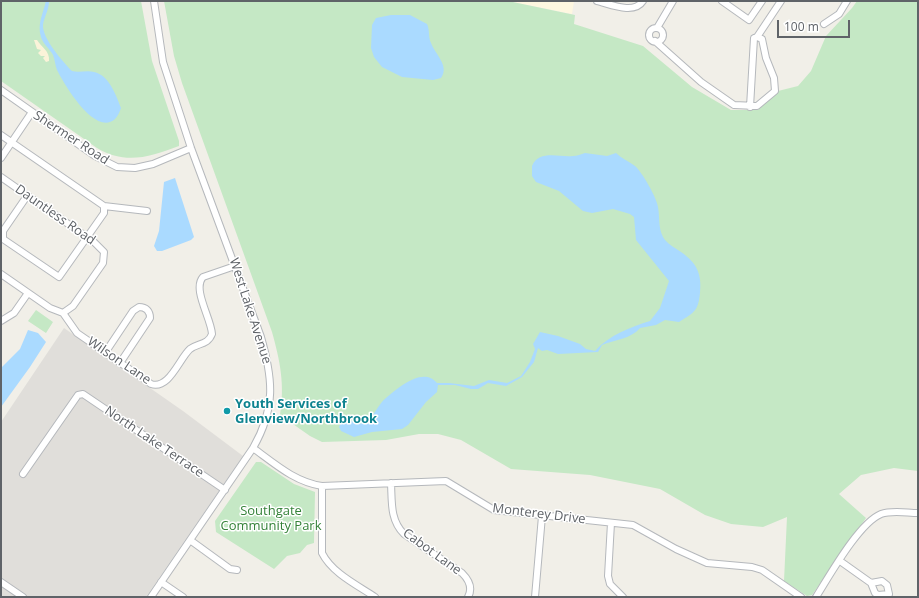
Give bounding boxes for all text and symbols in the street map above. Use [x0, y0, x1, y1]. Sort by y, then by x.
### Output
scale bar [779, 12, 852, 38]
text: 100 m [784, 18, 819, 35]
street label: Shermer Road [30, 108, 112, 168]
street label: Dauntless Road [12, 181, 98, 249]
street label: West Lake Avenue [226, 256, 274, 366]
street label: Wilson Lane [84, 334, 154, 388]
place label: Youth Services of Glenview/Northbrook [235, 396, 377, 427]
street label: North Lake Terrace [101, 403, 207, 481]
marker: Youth Services of Glenview/Northbrook [222, 406, 232, 416]
street label: Monterey Drive [492, 501, 586, 527]
park label: Southgate Community Park [220, 503, 322, 534]
street label: Cabot Lane [400, 526, 464, 578]

